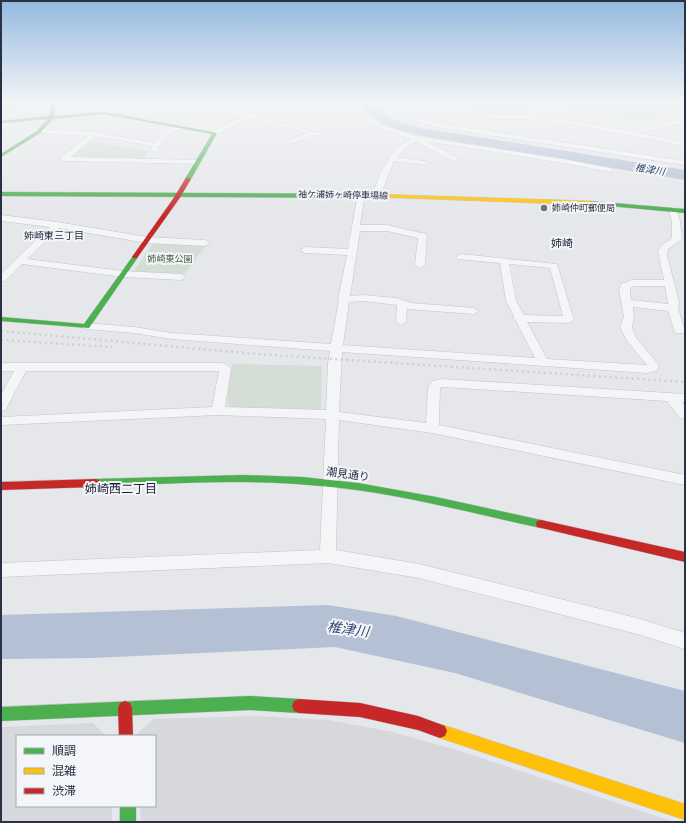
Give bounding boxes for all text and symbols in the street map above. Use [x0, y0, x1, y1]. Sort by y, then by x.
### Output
water label: 椎津川 [634, 161, 667, 177]
street label: 袖ケ浦姉ヶ崎停車場線 [298, 188, 389, 201]
place label: 姉崎仲町郵便局 [552, 202, 615, 213]
marker: 姉崎仲町郵便局 [539, 203, 549, 213]
district label: 姉崎東三丁目 [24, 229, 84, 241]
district label: 姉崎 [551, 236, 573, 249]
park label: 姉崎東公園 [147, 253, 193, 264]
street label: 潮見通り [325, 464, 371, 483]
district label: 姉崎西二丁目 [85, 481, 157, 496]
water label: 椎津川 [326, 617, 372, 640]
legend [16, 735, 156, 807]
text: 順調 [52, 743, 76, 758]
text: 混雑 [52, 763, 76, 778]
text: 渋滞 [52, 783, 76, 798]

